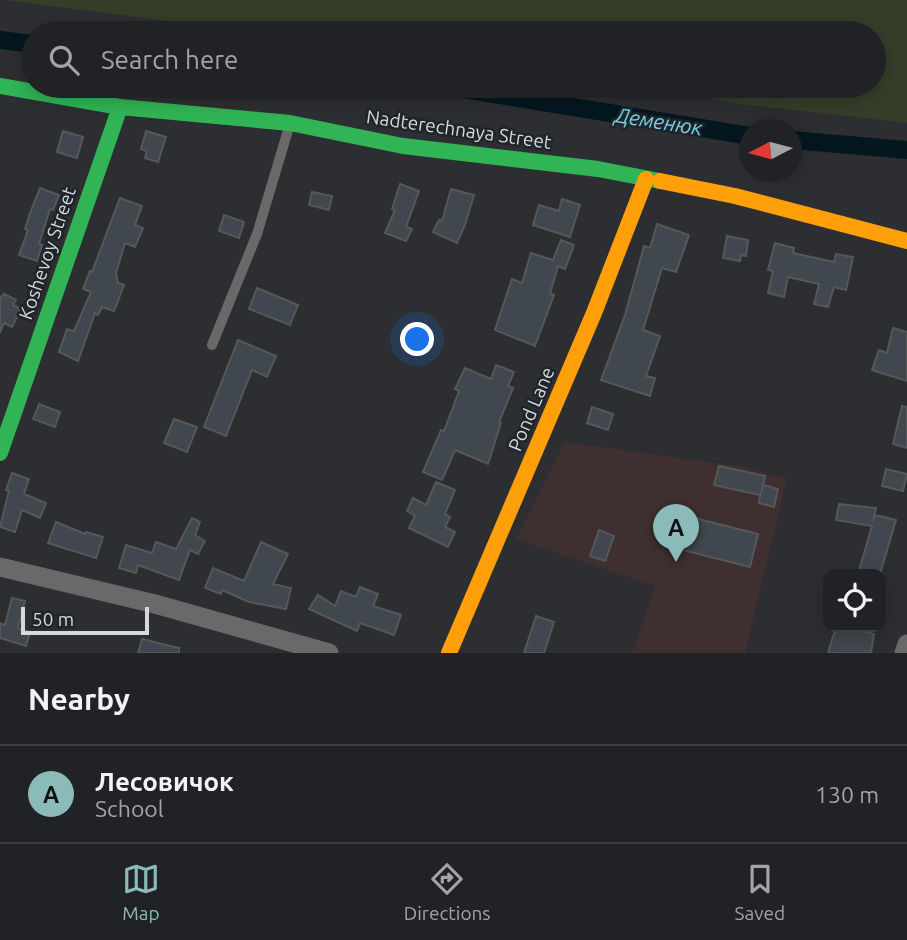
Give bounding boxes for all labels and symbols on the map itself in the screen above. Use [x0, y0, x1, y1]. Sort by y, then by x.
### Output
water label: Деменюк [612, 102, 704, 140]
street label: Nadterechnaya Street [365, 105, 553, 153]
north arrow [739, 119, 802, 182]
street label: Koshevoy Street [14, 183, 80, 322]
your location [400, 322, 434, 356]
street label: Pond Lane [503, 364, 559, 454]
pin: A [653, 504, 699, 562]
scale bar [21, 604, 149, 636]

